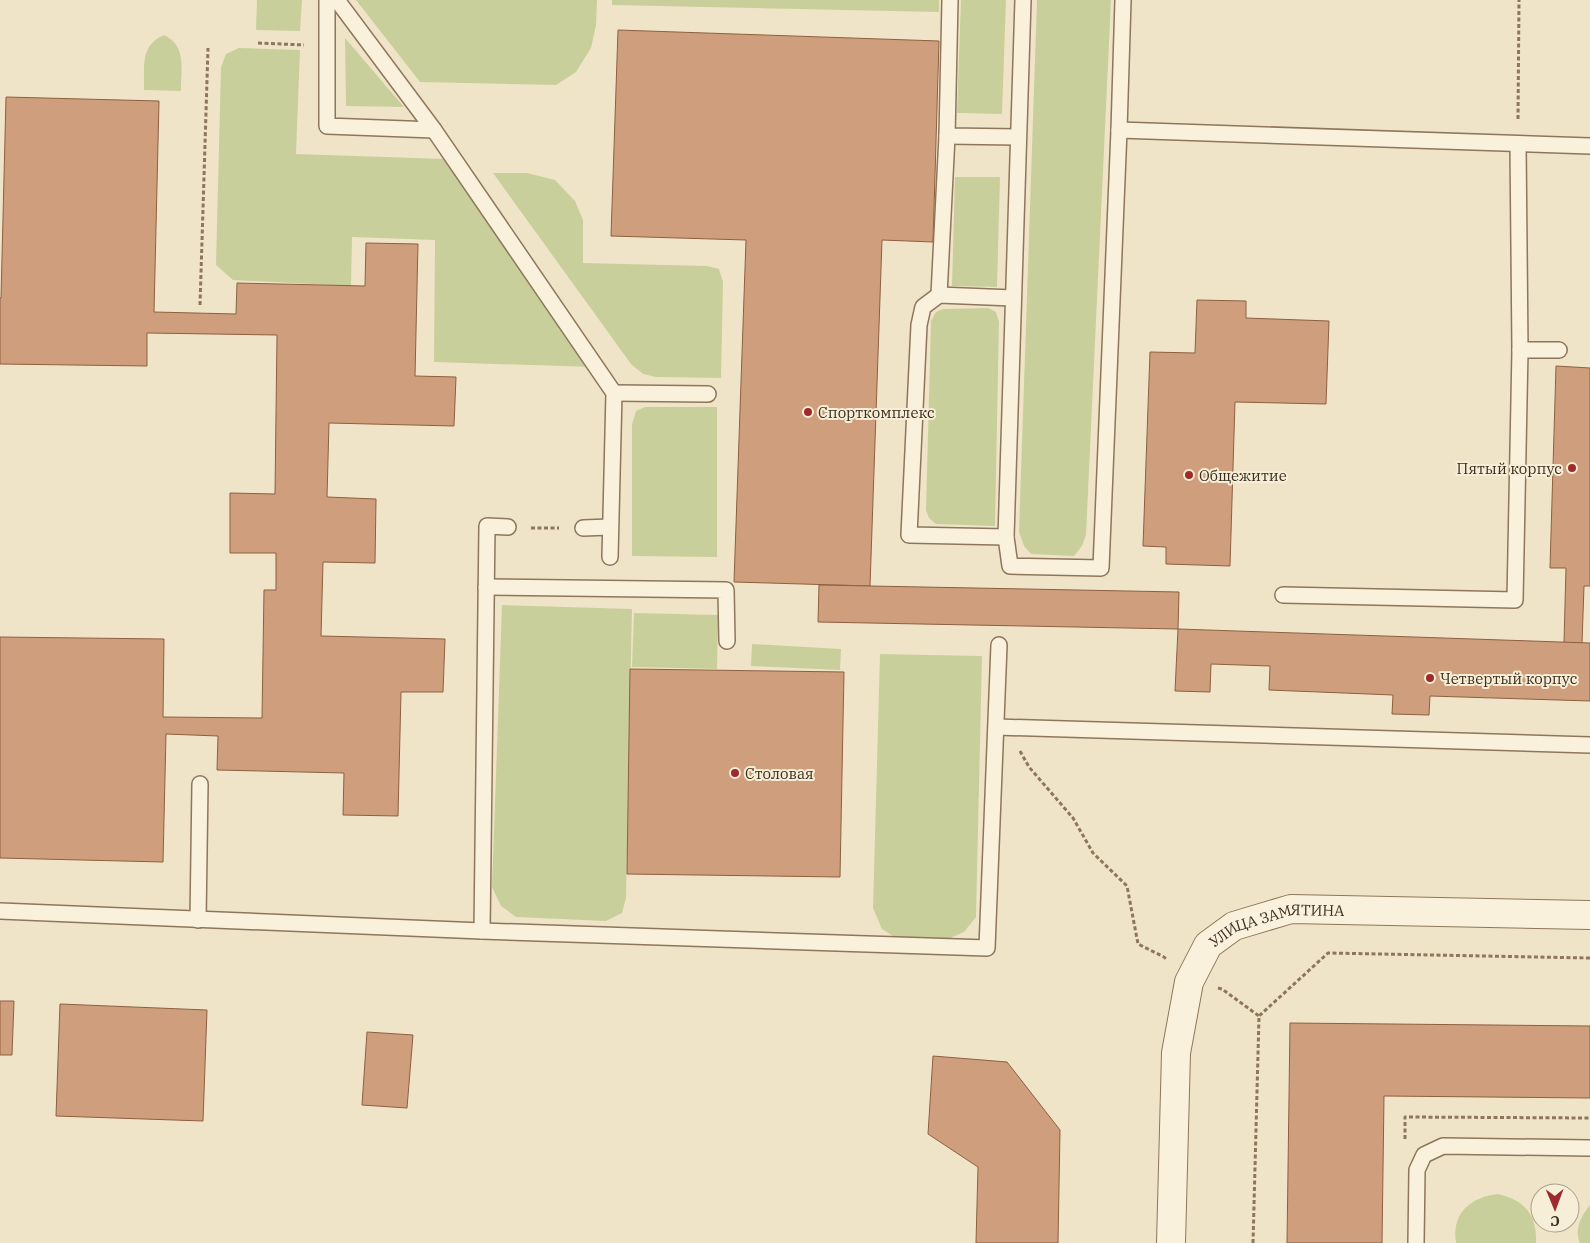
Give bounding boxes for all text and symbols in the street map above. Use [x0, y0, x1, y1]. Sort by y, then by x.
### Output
place label: Спорткомплекс [818, 403, 935, 422]
marker: Спорткомплекс [802, 406, 814, 418]
place label: Пятый корпус [1457, 459, 1562, 478]
marker: Пятый корпус [1566, 462, 1578, 474]
place label: Общежитие [1199, 466, 1287, 485]
marker: Общежитие [1183, 469, 1195, 481]
place label: Четвертый корпус [1440, 669, 1578, 688]
marker: Четвертый корпус [1424, 672, 1436, 684]
place label: Столовая [745, 764, 814, 783]
marker: Столовая [729, 767, 741, 779]
street label: УЛИЦА ЗАМЯТИНА [1205, 899, 1345, 951]
north arrow [1530, 1183, 1580, 1233]
text: С [1550, 1212, 1560, 1230]

